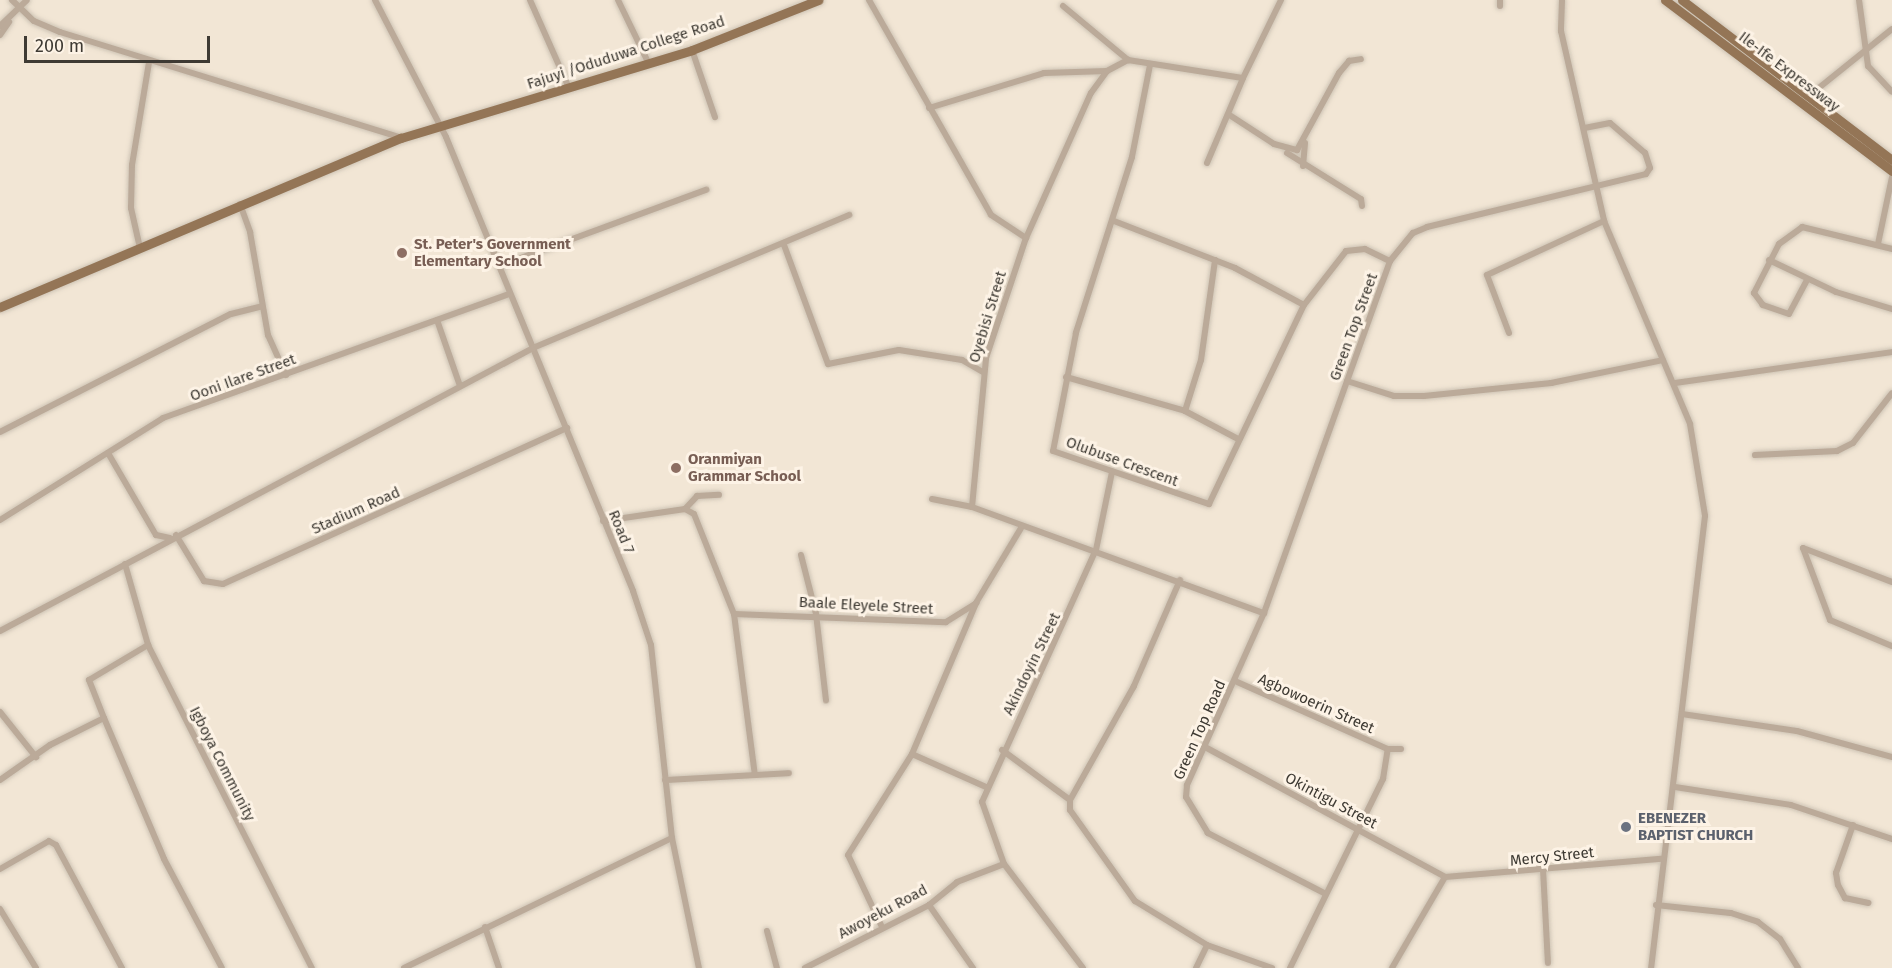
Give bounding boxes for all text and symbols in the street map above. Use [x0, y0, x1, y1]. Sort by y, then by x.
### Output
street label: Fajuyi /Oduduwa College Road [525, 12, 727, 94]
scale bar [27, 24, 213, 62]
street label: Ile-Ife Expressway [1735, 28, 1843, 116]
text: 200 m [35, 35, 84, 57]
place label: St. Peter's Government Elementary School [414, 235, 571, 270]
marker: St. Peter's Government Elementary School [395, 246, 409, 260]
street label: Oyebisi Street [966, 269, 1010, 365]
street label: Green Top Street [1326, 271, 1382, 383]
street label: Ooni Ilare Street [188, 351, 298, 405]
street label: Olubuse Crescent [1063, 433, 1181, 491]
place label: Oranmiyan Grammar School [688, 450, 801, 485]
marker: Oranmiyan Grammar School [669, 461, 683, 475]
street label: Stadium Road [309, 483, 403, 539]
street label: Road 7 [604, 508, 638, 556]
street label: Baale Eleyele Street [798, 593, 934, 619]
street label: Akindoyin Street [999, 610, 1065, 718]
street label: Agbowoerin Street [1255, 670, 1377, 738]
street label: Green Top Road [1170, 677, 1230, 783]
street label: Igboya Community [185, 704, 259, 824]
street label: Okintigu Street [1282, 769, 1380, 833]
place label: EBENEZER BAPTIST CHURCH [1638, 809, 1753, 844]
marker: EBENEZER BAPTIST CHURCH [1619, 820, 1633, 834]
street label: Mercy Street [1509, 844, 1595, 870]
street label: Awoyeku Road [835, 881, 931, 943]

